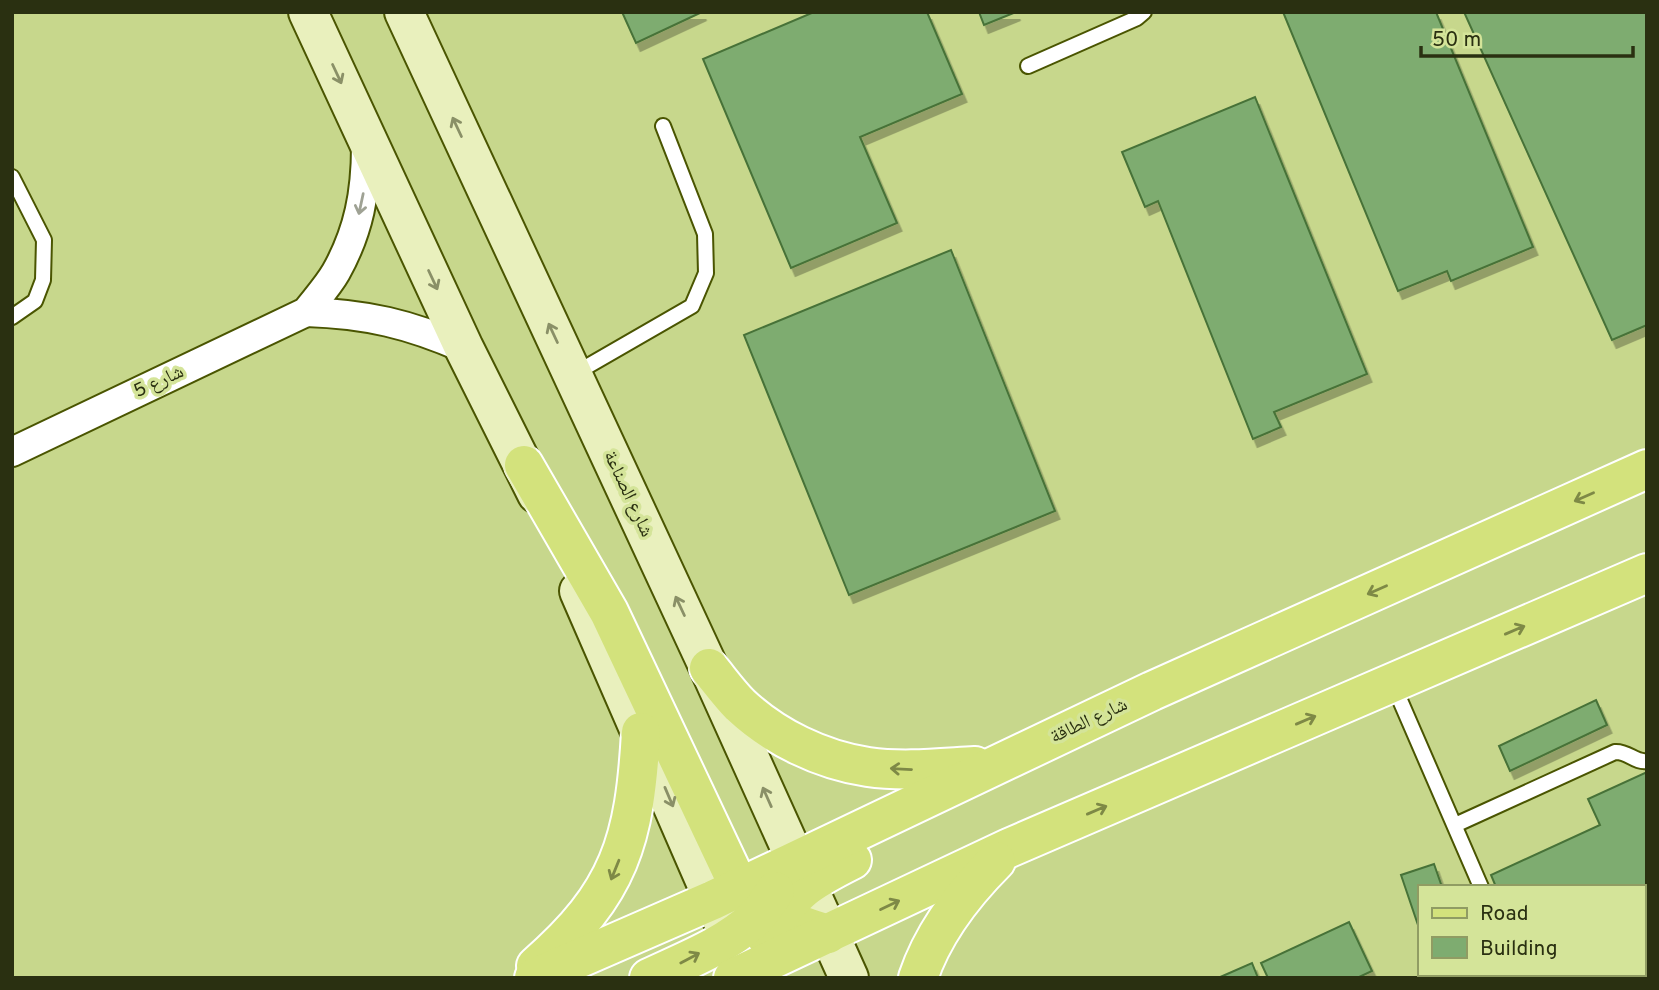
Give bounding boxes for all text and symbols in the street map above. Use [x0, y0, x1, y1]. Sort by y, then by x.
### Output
scale bar [1421, 14, 1633, 58]
text: 50 m [1432, 27, 1481, 54]
one-way arrow [331, 63, 345, 84]
one-way arrow [450, 117, 464, 138]
one-way arrow [354, 192, 368, 215]
one-way arrow [427, 269, 440, 290]
one-way arrow [546, 323, 559, 344]
street label: شارع 5 [130, 360, 188, 404]
street label: شارع الصناعة [598, 447, 658, 541]
one-way arrow [1574, 491, 1596, 504]
one-way arrow [1367, 584, 1388, 597]
one-way arrow [673, 596, 686, 617]
one-way arrow [1503, 623, 1525, 636]
street label: شارع الطاقة [1047, 693, 1131, 749]
one-way arrow [1294, 713, 1316, 726]
one-way arrow [891, 762, 913, 775]
one-way arrow [663, 786, 676, 807]
one-way arrow [760, 787, 773, 809]
one-way arrow [1086, 803, 1107, 816]
one-way arrow [607, 858, 620, 880]
legend [1418, 885, 1645, 976]
one-way arrow [879, 897, 900, 911]
text: Road [1480, 901, 1529, 928]
text: Building [1480, 936, 1558, 963]
one-way arrow [679, 951, 700, 964]

